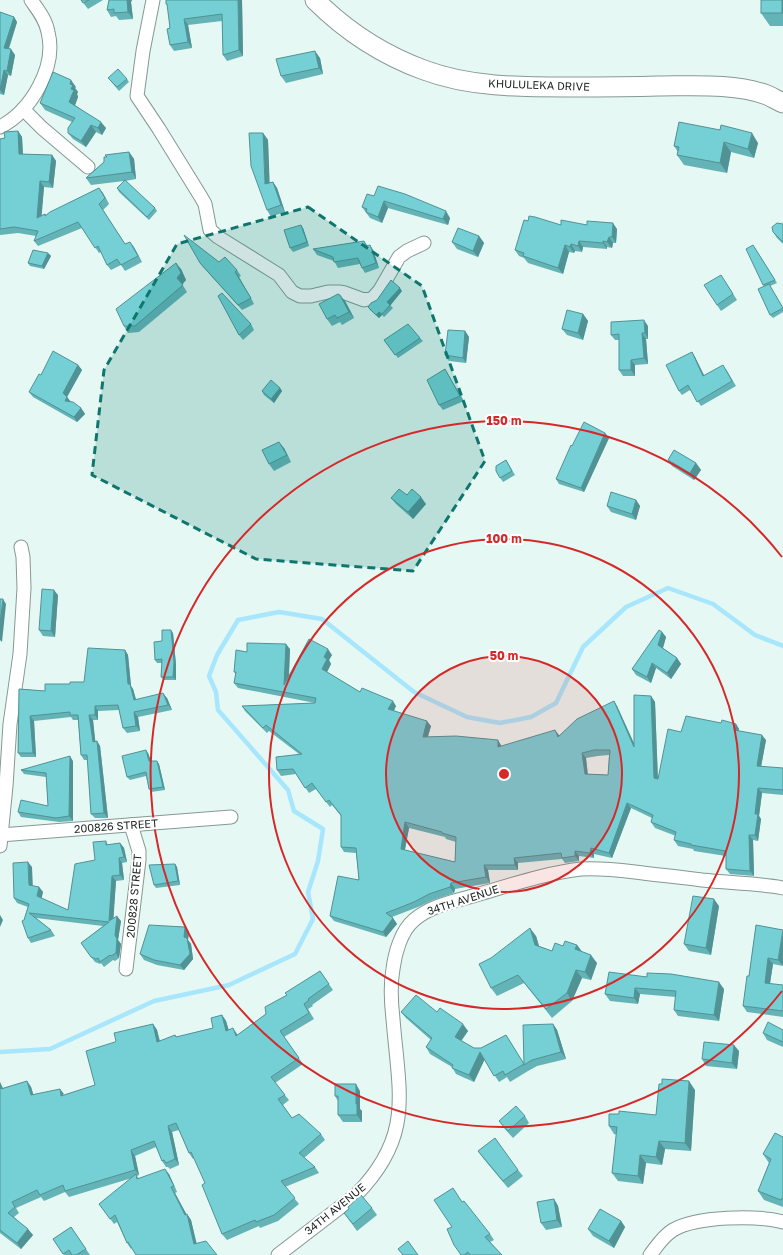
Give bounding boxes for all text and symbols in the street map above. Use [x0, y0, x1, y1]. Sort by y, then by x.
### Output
street label: KHULULEKA DRIVE [488, 76, 590, 93]
text: 150 m [487, 413, 521, 428]
text: 100 m [486, 531, 522, 546]
text: 50 m [490, 648, 518, 663]
centre of rings [497, 767, 511, 781]
street label: 200826 STREET [74, 816, 159, 835]
street label: 200828 STREET [123, 853, 144, 938]
street label: 34TH AVENUE [425, 882, 501, 917]
street label: 34TH AVENUE [302, 1180, 368, 1237]

